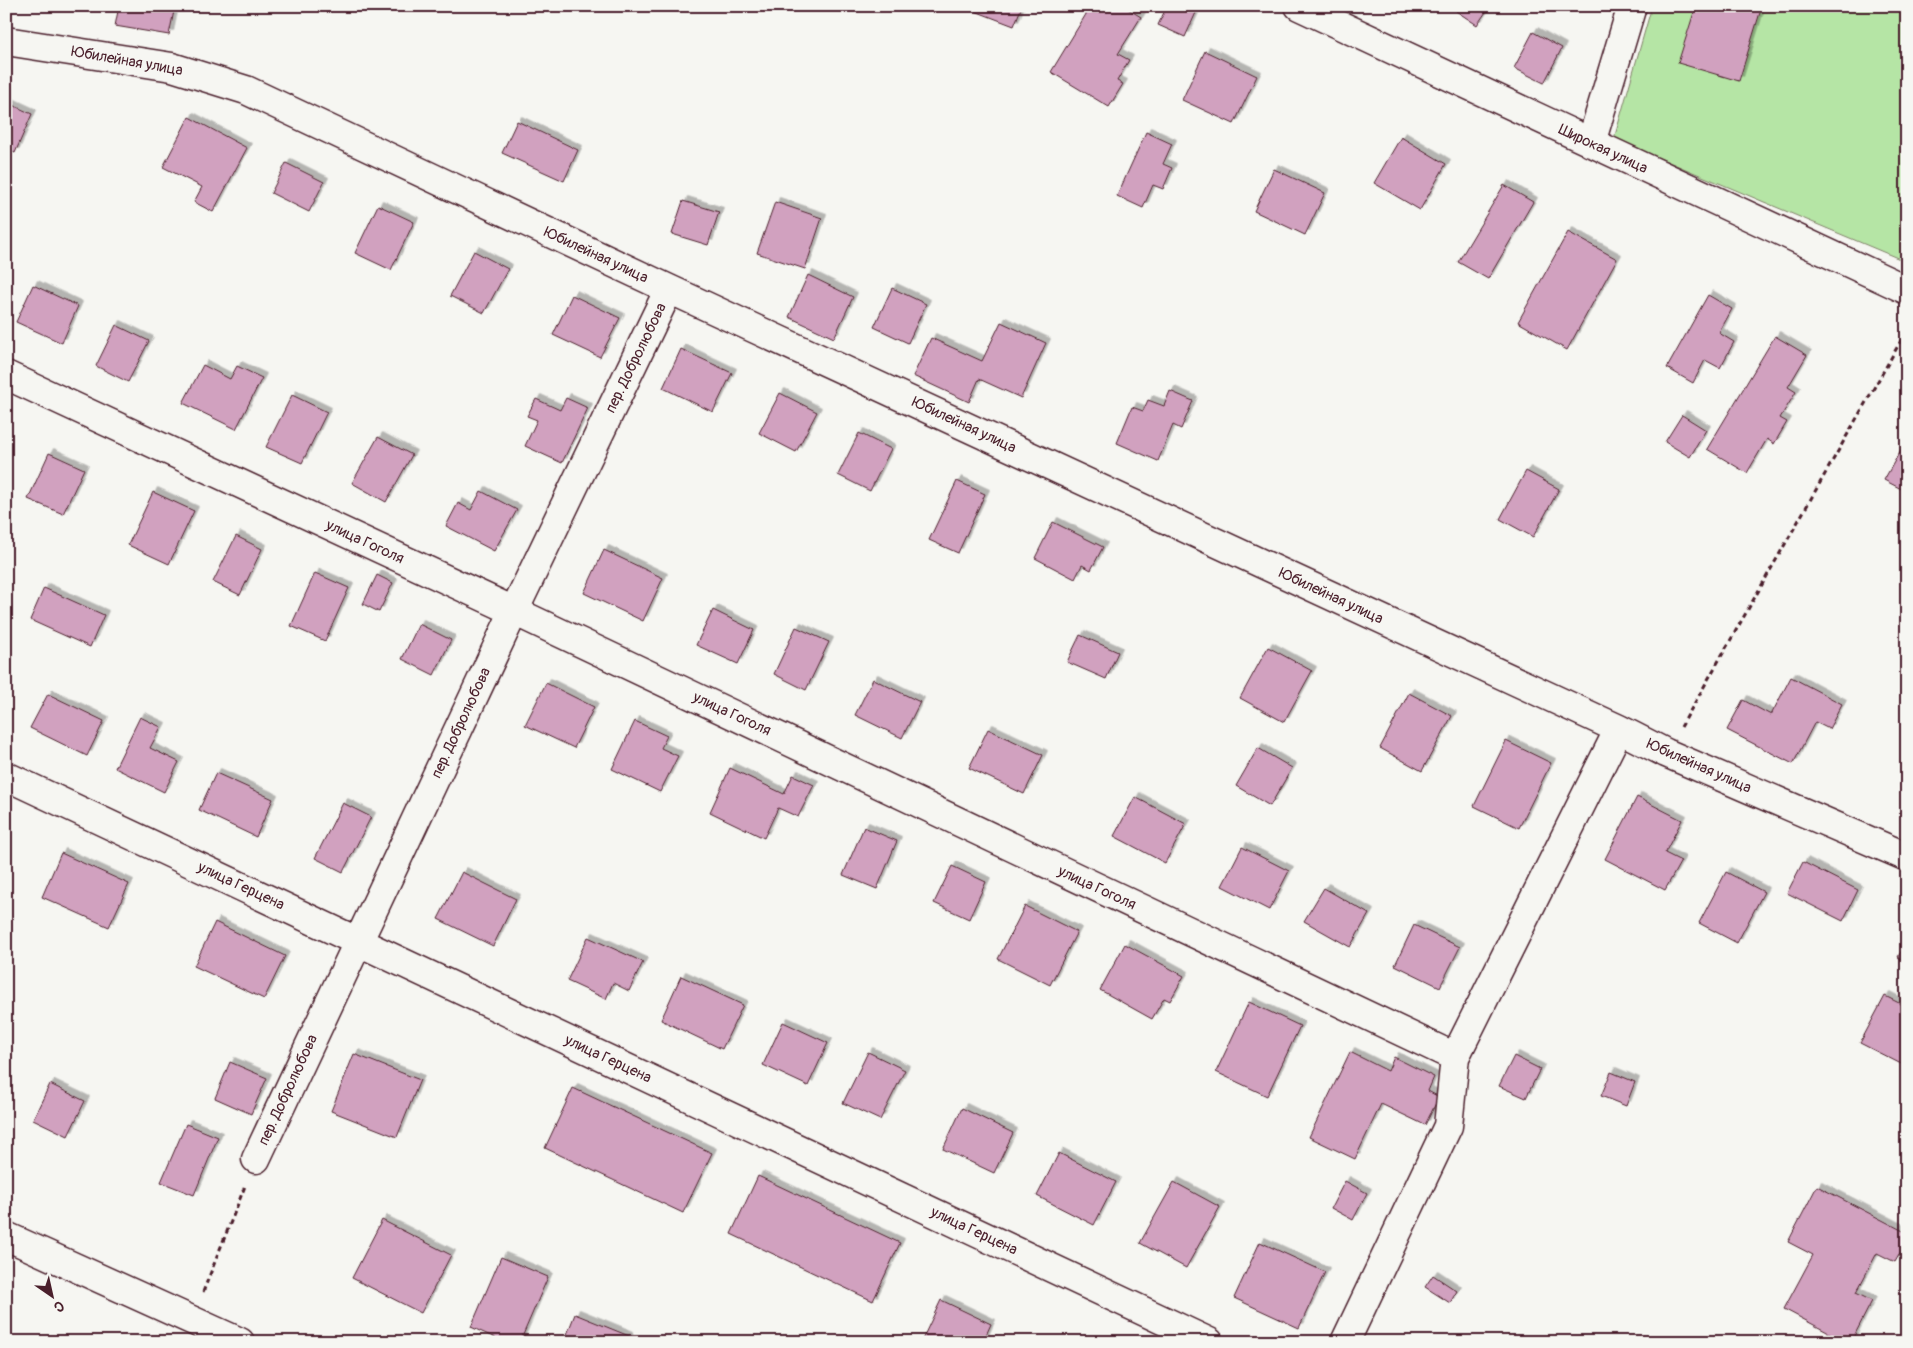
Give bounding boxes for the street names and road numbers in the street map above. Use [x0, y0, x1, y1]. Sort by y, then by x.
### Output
street label: Юбилейная улица [70, 42, 184, 80]
street label: Широкая улица [1555, 120, 1651, 178]
street label: Юбилейная улица [541, 223, 651, 287]
street label: пер. Добролюбова [601, 300, 671, 416]
street label: Юбилейная улица [909, 393, 1019, 457]
street label: улица Гоголя [322, 515, 407, 568]
street label: Юбилейная улица [1276, 564, 1386, 628]
street label: пер. Добролюбова [427, 665, 495, 781]
street label: улица Гоголя [689, 687, 774, 740]
street label: Юбилейная улица [1644, 734, 1754, 798]
street label: улица Герцена [194, 857, 287, 914]
street label: улица Гоголя [1054, 861, 1139, 914]
street label: улица Герцена [561, 1030, 654, 1087]
street label: пер. Добролюбова [254, 1032, 322, 1148]
street label: улица Герцена [927, 1202, 1020, 1259]

